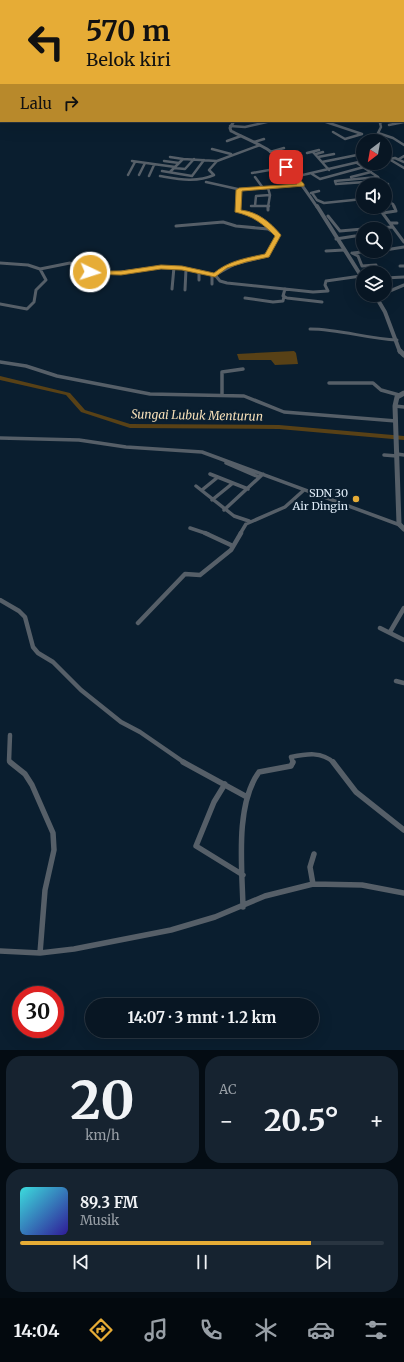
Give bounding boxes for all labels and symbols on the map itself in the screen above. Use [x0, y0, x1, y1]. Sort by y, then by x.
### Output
north arrow [356, 134, 392, 170]
pin [269, 150, 303, 184]
position arrow [69, 251, 111, 293]
water label: Sungai Lubuk Menturun [131, 406, 263, 424]
place label: SDN 30 Air Dingin [291, 486, 349, 513]
marker: SDN 30 Air Dingin [351, 494, 361, 504]
speed limit sign: 30 [12, 986, 64, 1038]

